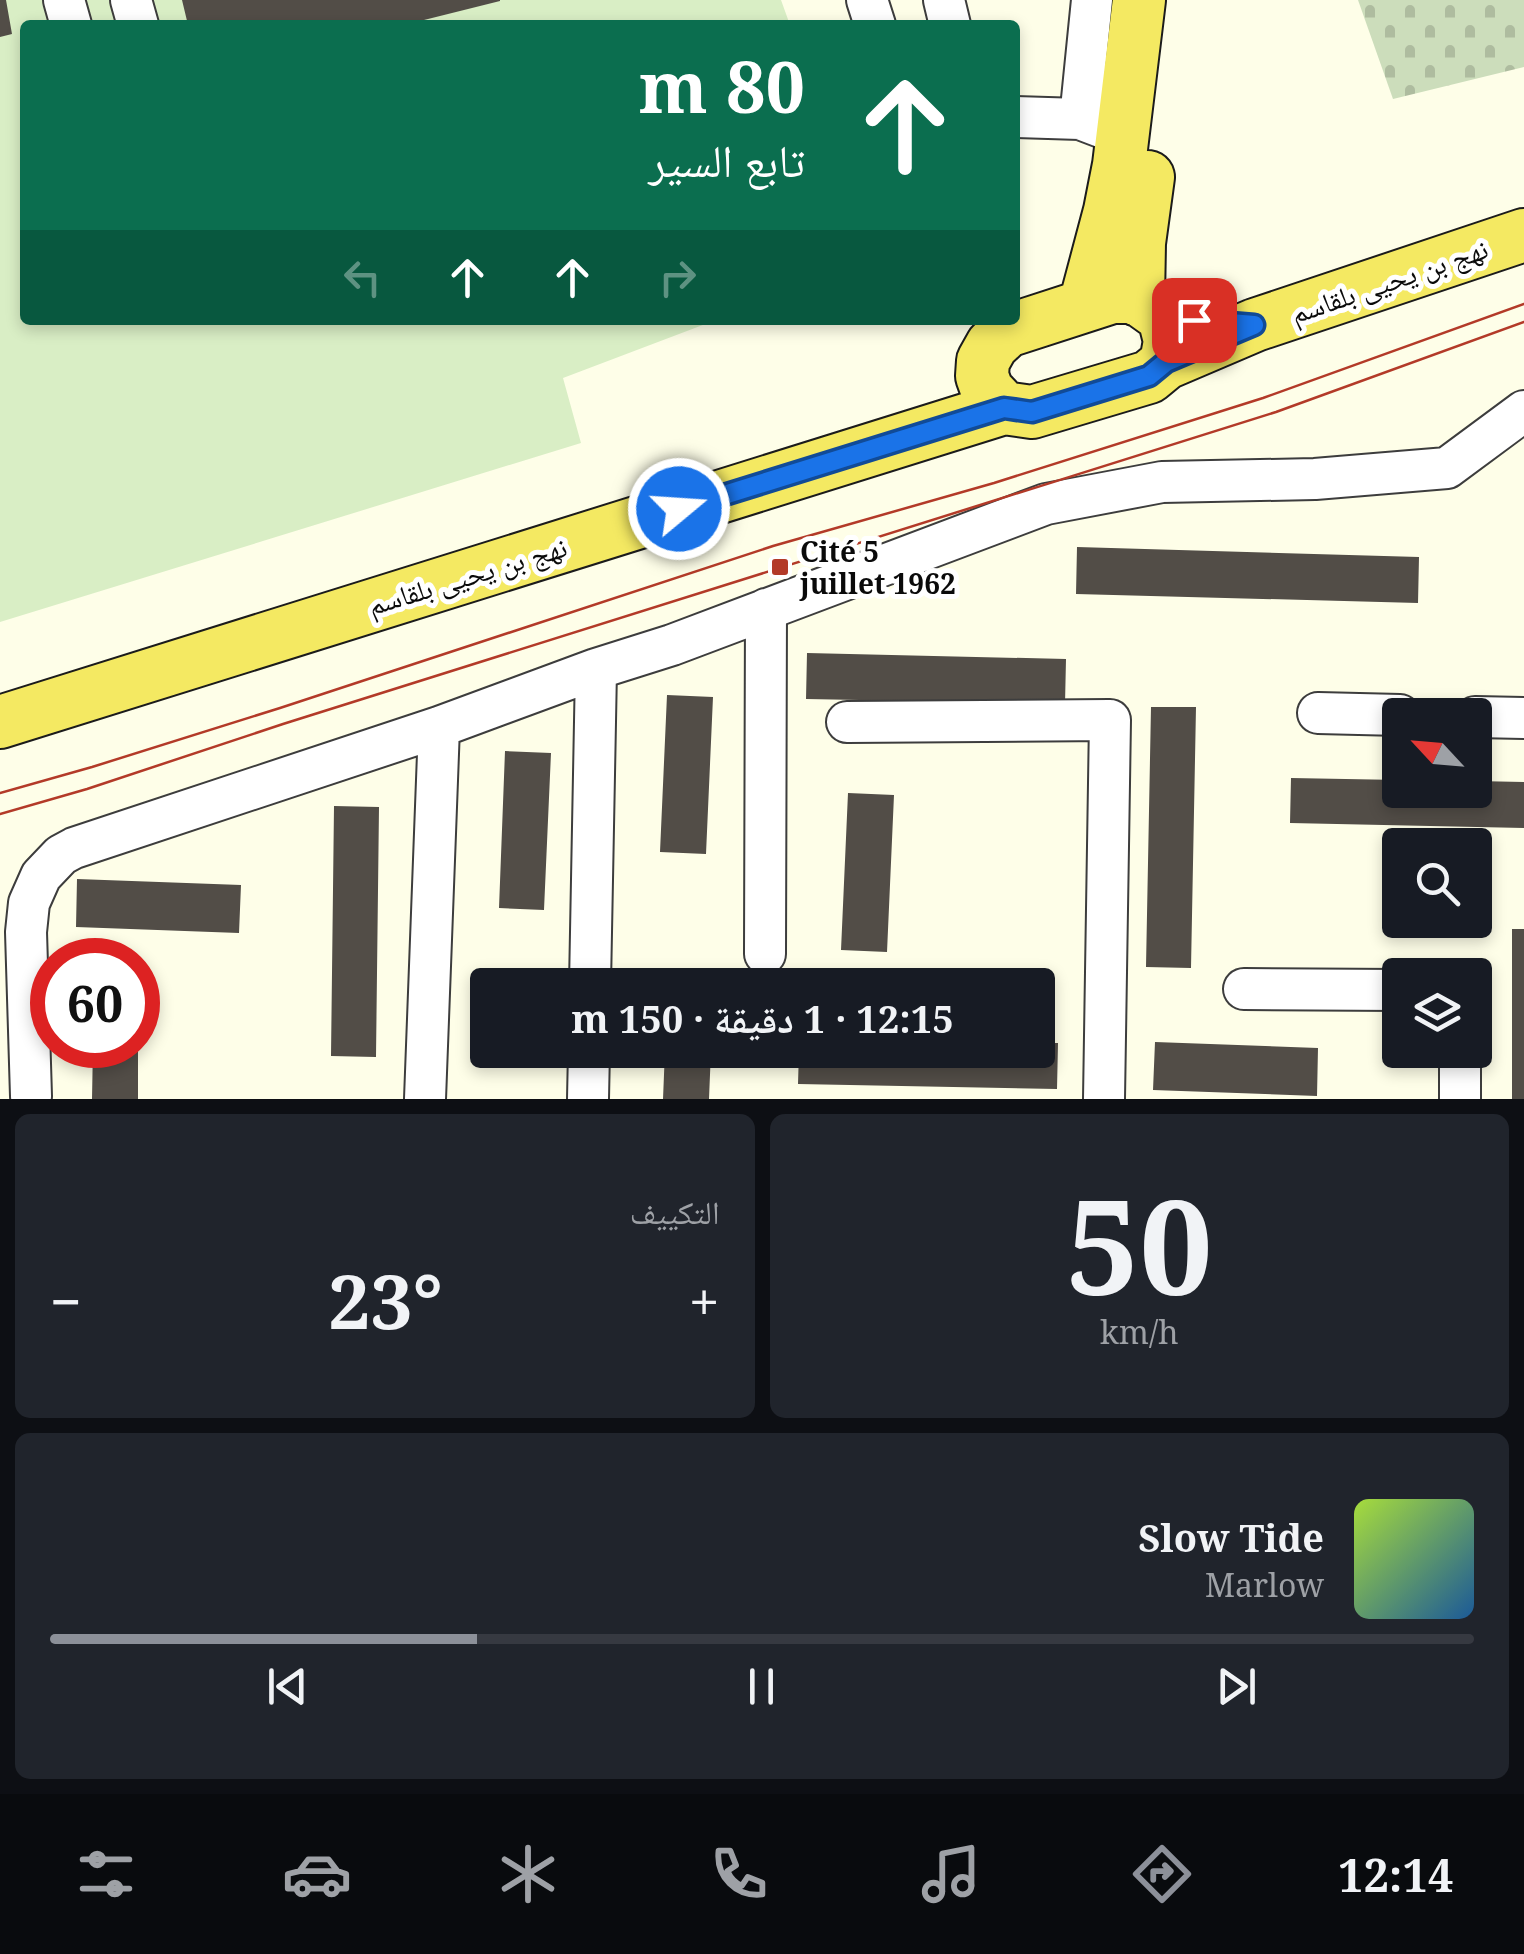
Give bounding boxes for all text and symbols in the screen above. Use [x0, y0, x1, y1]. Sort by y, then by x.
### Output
text: 80 m [639, 38, 805, 134]
icon: ahead [840, 60, 970, 190]
text: تابع السير [648, 129, 805, 190]
street label: نهج بن يحيى بلقاسم [1285, 228, 1493, 332]
icon: left [335, 250, 390, 305]
icon: ahead [440, 250, 495, 305]
icon: ahead [545, 250, 600, 305]
icon: right [650, 250, 705, 305]
pin [1152, 278, 1237, 363]
icon: arrive [1167, 293, 1222, 348]
position arrow [627, 457, 731, 561]
street label: نهج بن يحيى بلقاسم [363, 527, 571, 624]
place label: Cité 5 juillet 1962 [799, 532, 956, 602]
marker: Cité 5 juillet 1962 [769, 556, 791, 578]
north arrow [1382, 698, 1492, 808]
map controls [1382, 698, 1492, 1068]
button: search [1382, 828, 1492, 938]
speed limit sign: 60 [30, 938, 160, 1068]
button: layers [1382, 958, 1492, 1068]
text: 12:15 · 1 دقيقة · 150 m [571, 992, 954, 1044]
text: 50 [1066, 1156, 1213, 1333]
text: التكييف [630, 1190, 720, 1233]
text: 23° [328, 1249, 443, 1351]
text: − [50, 1263, 82, 1338]
text: + [689, 1263, 720, 1338]
text: km/h [1100, 1310, 1179, 1353]
text: Slow Tide [1138, 1511, 1324, 1563]
text: Marlow [1205, 1563, 1324, 1606]
icon: previous [260, 1659, 315, 1714]
icon: pause [734, 1659, 789, 1714]
icon: next [1209, 1659, 1264, 1714]
icon: filters [71, 1839, 141, 1909]
icon: car [282, 1839, 352, 1909]
icon: climate [493, 1839, 563, 1909]
icon: phone [704, 1839, 774, 1909]
icon: music [916, 1839, 986, 1909]
icon: directions [1127, 1839, 1197, 1909]
text: 12:14 [1338, 1844, 1453, 1905]

